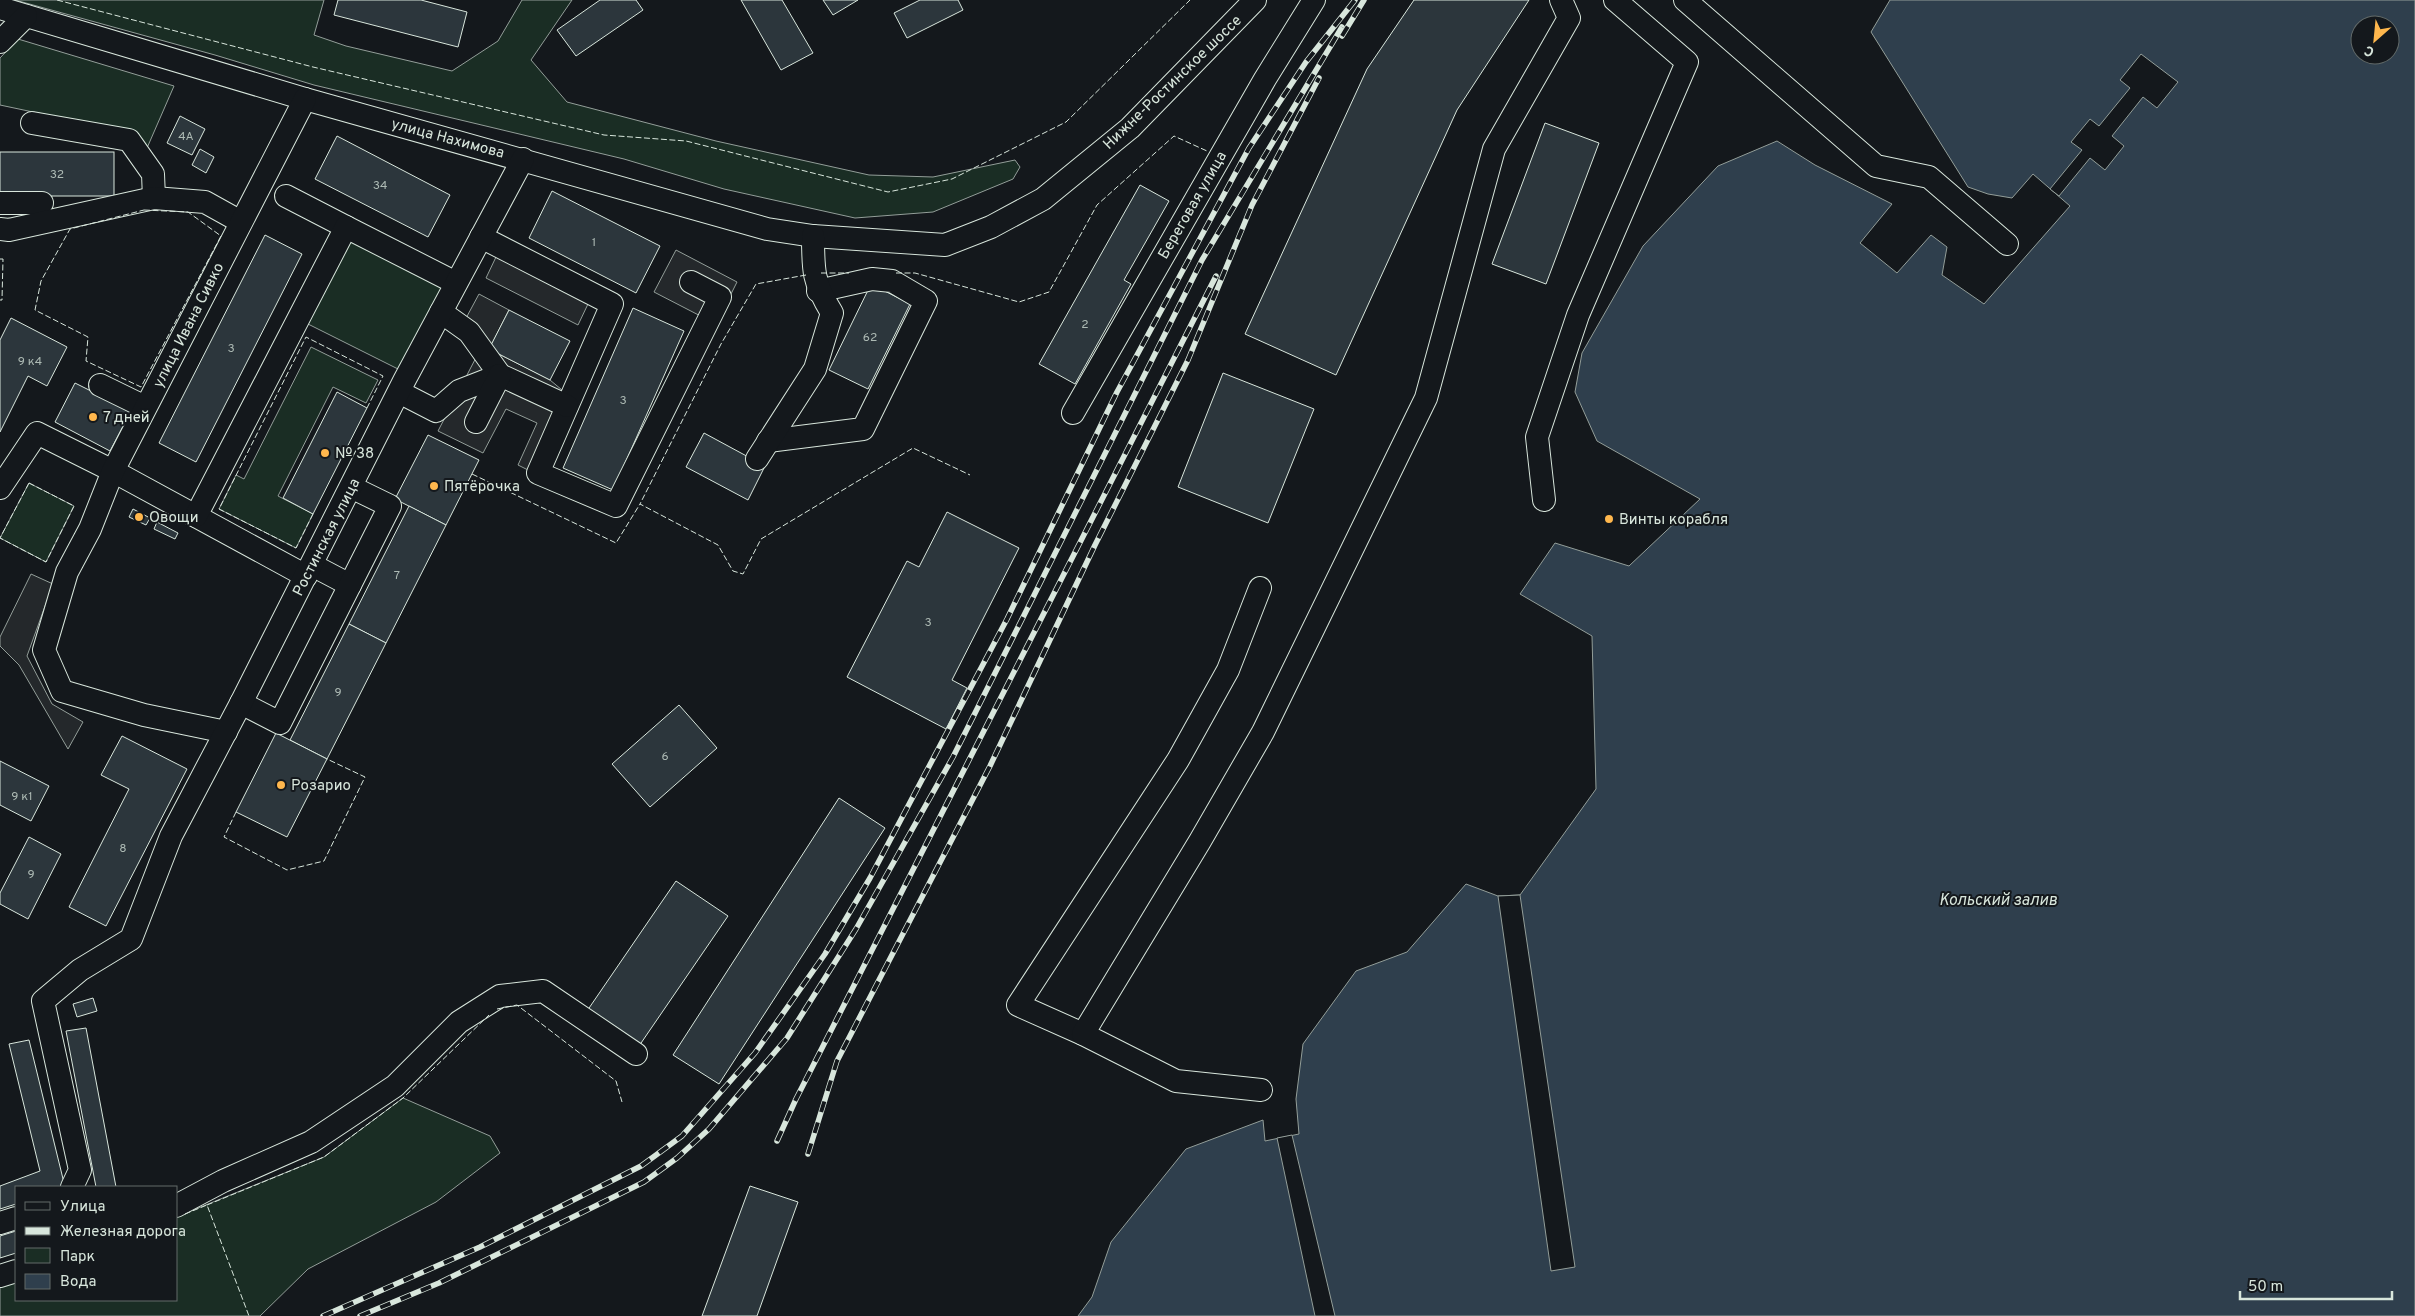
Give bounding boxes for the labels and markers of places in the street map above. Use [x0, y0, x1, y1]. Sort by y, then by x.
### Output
place label: 7 дней [103, 409, 150, 428]
marker: 7 дней [87, 411, 99, 423]
place label: № 38 [335, 445, 374, 464]
marker: № 38 [319, 447, 331, 459]
place label: Пятёрочка [444, 478, 520, 497]
marker: Пятёрочка [428, 480, 440, 492]
place label: Овощи [149, 509, 199, 528]
marker: Овощи [133, 511, 145, 523]
place label: Винты корабля [1619, 511, 1728, 530]
marker: Винты корабля [1603, 513, 1615, 525]
place label: Розарио [291, 777, 351, 796]
marker: Розарио [275, 779, 287, 791]

